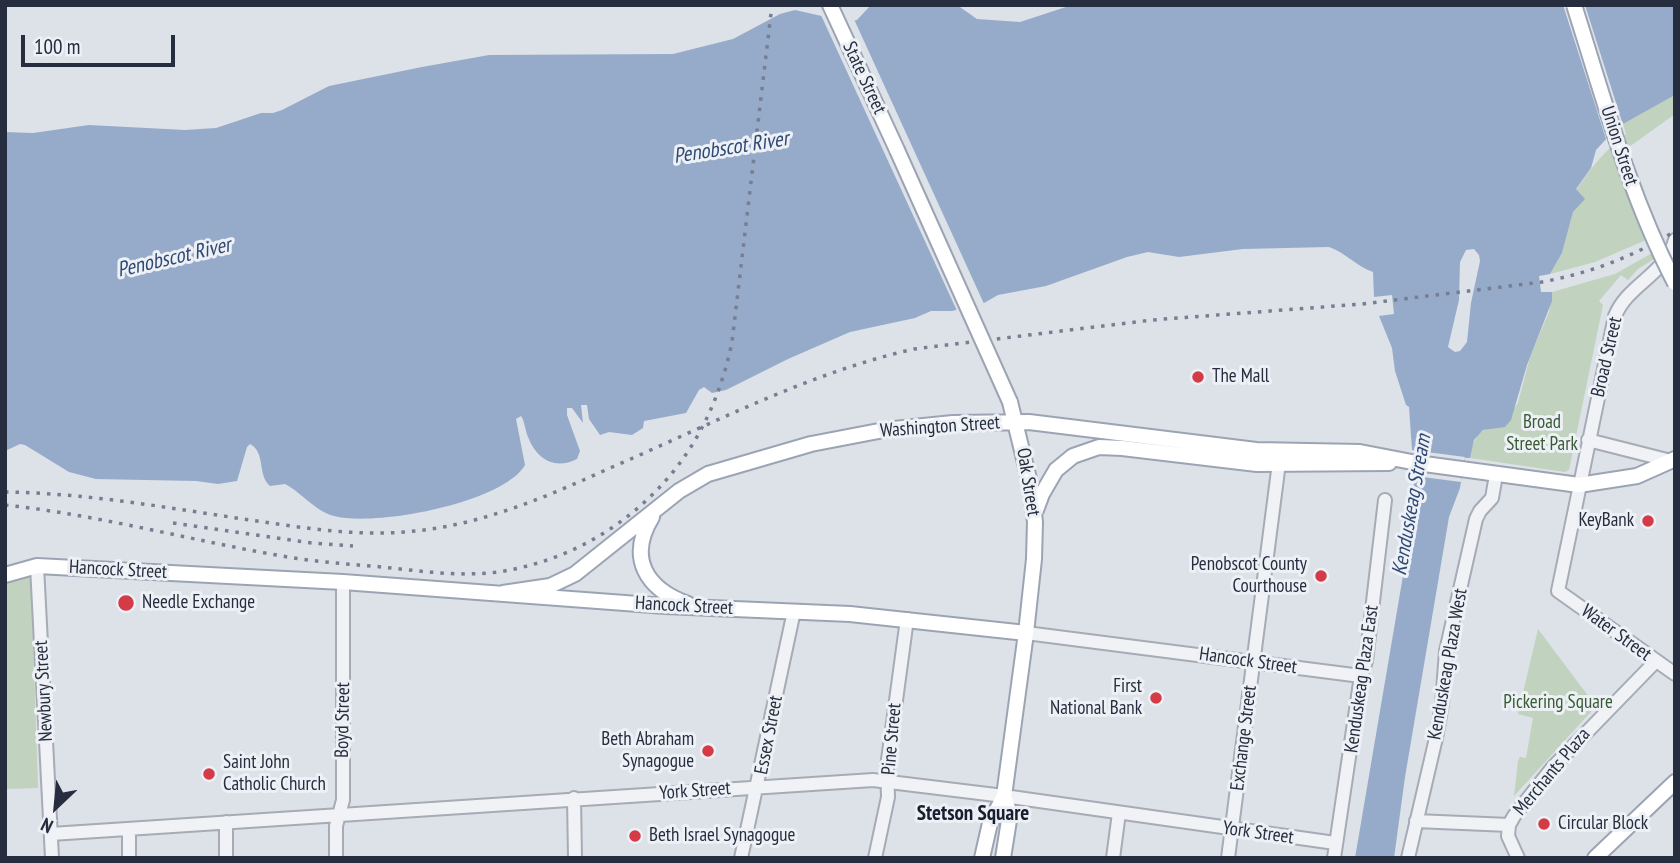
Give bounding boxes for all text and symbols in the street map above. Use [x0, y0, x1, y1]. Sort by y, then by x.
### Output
scale bar [24, 21, 178, 65]
text: 100 m [34, 33, 80, 60]
street label: State Street [837, 38, 891, 118]
street label: Union Street [1595, 103, 1643, 189]
water label: Penobscot River [672, 127, 790, 169]
water label: Penobscot River [115, 233, 233, 283]
street label: Broad Street [1587, 315, 1627, 399]
place label: The Mall [1212, 366, 1269, 388]
marker: The Mall [1190, 369, 1206, 385]
street label: Washington Street [879, 411, 1001, 443]
park label: Broad Street Park [1506, 412, 1578, 456]
water label: Kenduskeag Stream [1387, 433, 1437, 577]
street label: Oak Street [1011, 446, 1045, 518]
place label: KeyBank [1578, 510, 1634, 532]
marker: KeyBank [1640, 513, 1656, 529]
place label: Penobscot County Courthouse [1191, 554, 1307, 598]
street label: Hancock Street [68, 556, 168, 584]
marker: Penobscot County Courthouse [1313, 568, 1329, 584]
street label: Kenduskeag Plaza West [1423, 587, 1473, 741]
place label: Needle Exchange [142, 592, 255, 614]
street label: Hancock Street [634, 592, 734, 620]
marker: Needle Exchange [116, 593, 136, 613]
street label: Water Street [1576, 600, 1656, 666]
street label: Kenduskeag Plaza East [1340, 604, 1384, 754]
street label: Newbury Street [30, 640, 58, 742]
street label: Hancock Street [1198, 643, 1298, 679]
place label: First National Bank [1050, 676, 1142, 720]
street label: Boyd Street [331, 682, 355, 758]
street label: Exchange Street [1226, 684, 1262, 792]
marker: First National Bank [1148, 690, 1164, 706]
park label: Pickering Square [1503, 692, 1613, 714]
street label: Essex Street [750, 694, 788, 776]
street label: Pine Street [877, 702, 907, 776]
street label: Merchants Plaza [1509, 724, 1595, 820]
place label: Beth Abraham Synagogue [601, 729, 694, 773]
marker: Beth Abraham Synagogue [700, 743, 716, 759]
place label: Saint John Catholic Church [223, 752, 326, 796]
marker: Saint John Catholic Church [201, 766, 217, 782]
north arrow [21, 772, 91, 842]
street label: York Street [659, 777, 731, 805]
district label: Stetson Square [917, 801, 1029, 827]
text: N [37, 813, 57, 839]
place label: Circular Block [1558, 813, 1648, 835]
marker: Circular Block [1536, 816, 1552, 832]
street label: York Street [1221, 817, 1295, 849]
place label: Beth Israel Synagogue [649, 825, 795, 847]
marker: Beth Israel Synagogue [627, 828, 643, 844]

